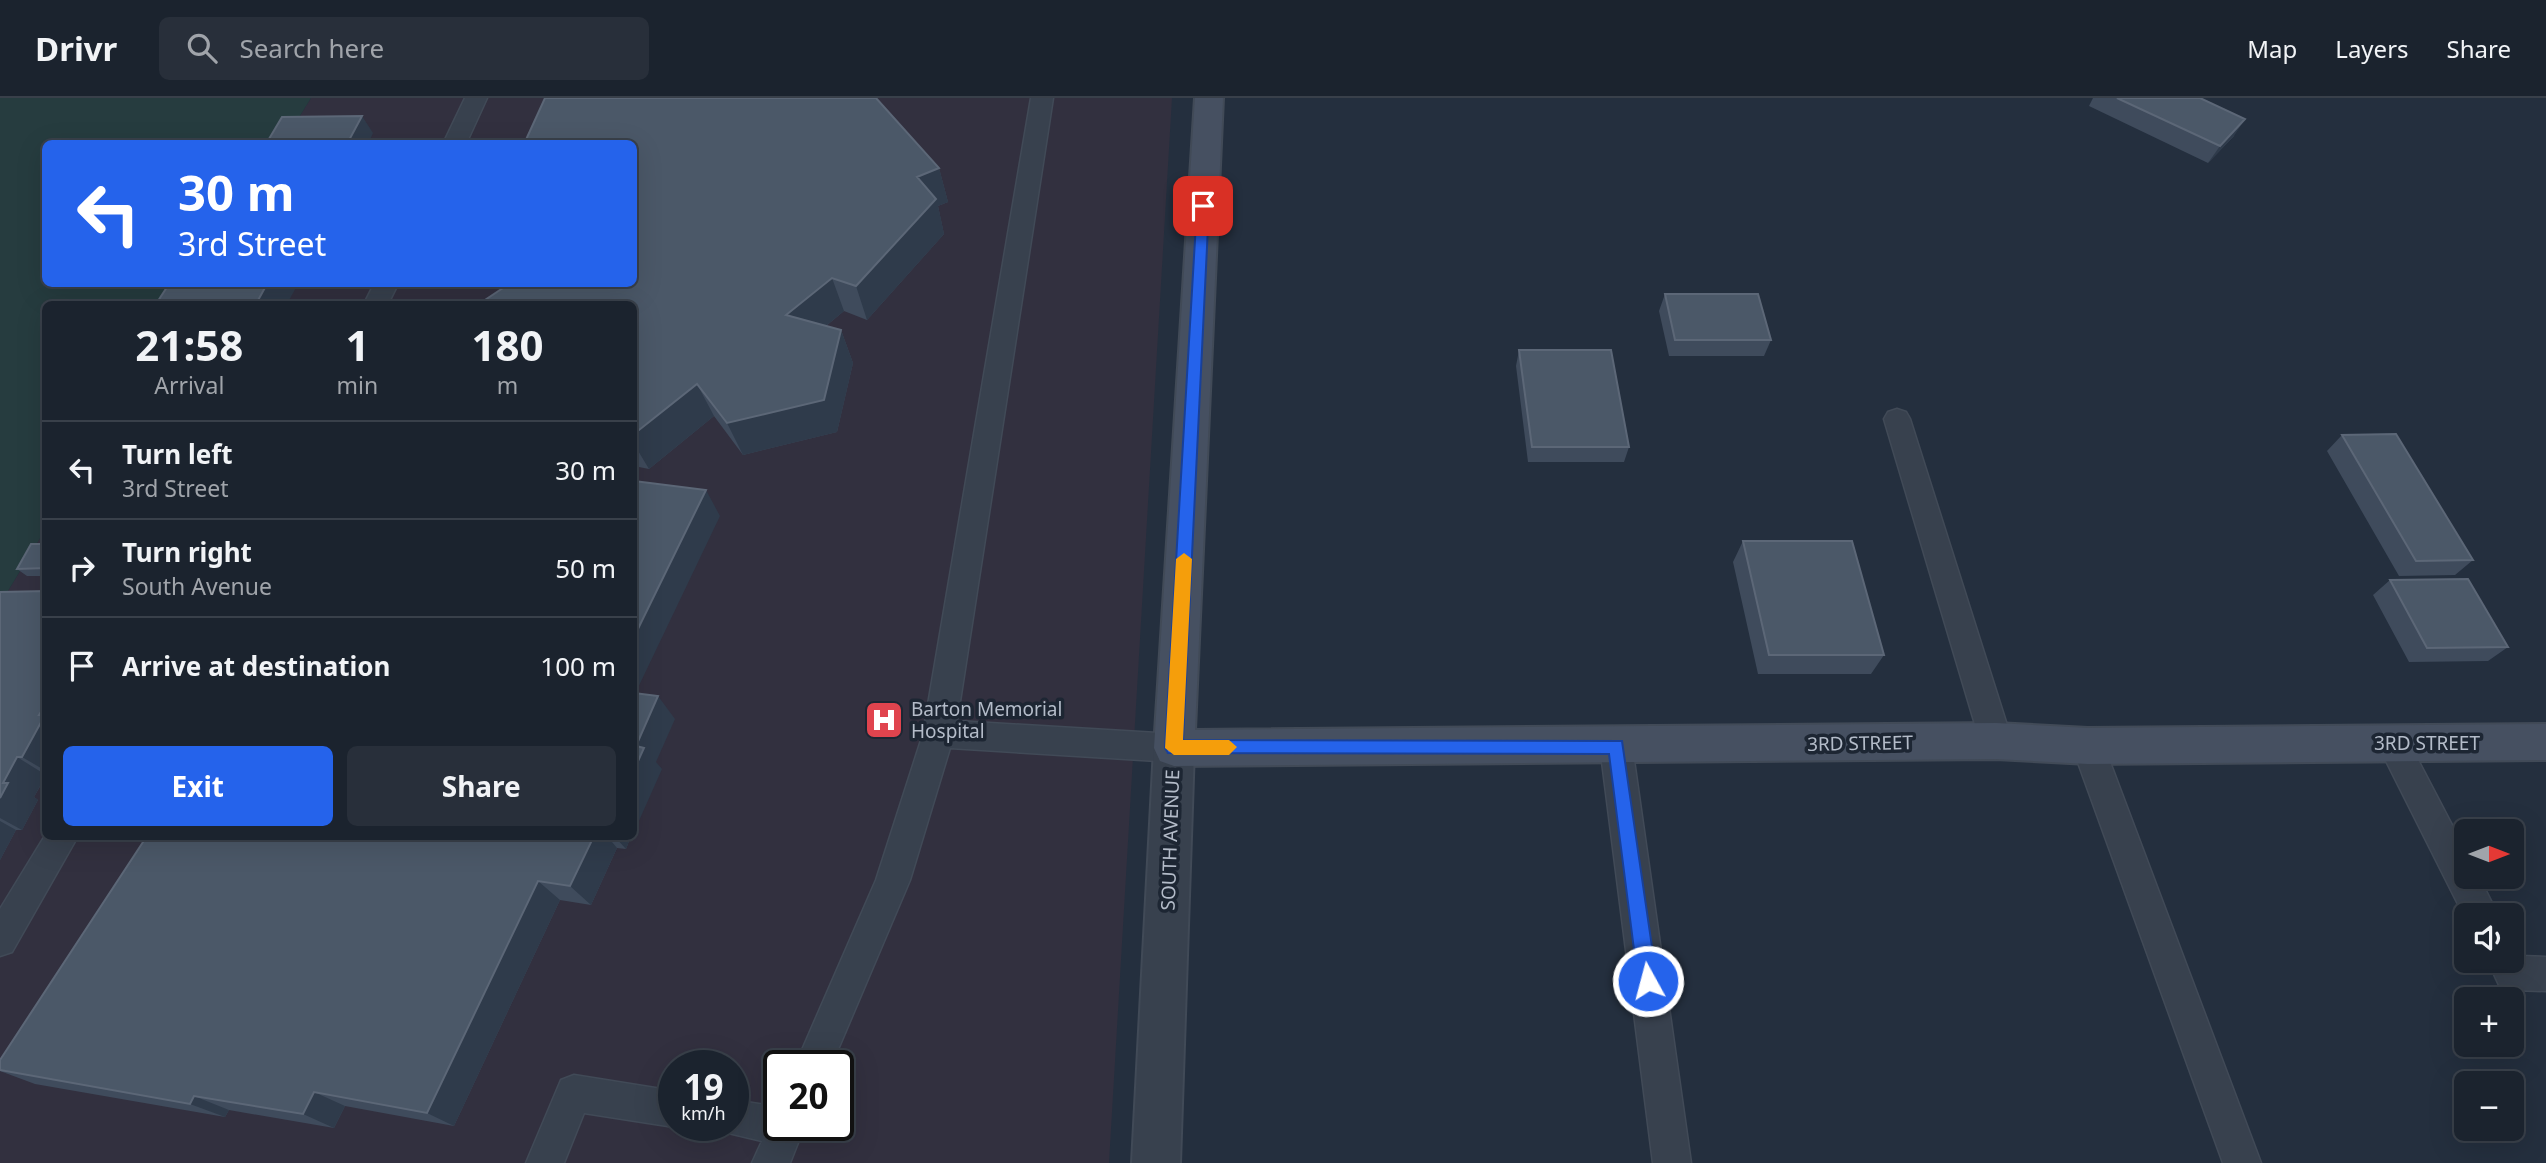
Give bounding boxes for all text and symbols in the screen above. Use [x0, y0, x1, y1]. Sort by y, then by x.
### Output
search box [159, 17, 649, 80]
text: Drivr [35, 26, 117, 71]
icon: search [183, 29, 221, 67]
text: Search here [239, 30, 384, 66]
text: Map [2247, 32, 2297, 65]
text: Layers [2335, 32, 2409, 65]
text: Share [2447, 32, 2511, 65]
text: 30 m [178, 159, 295, 225]
icon: left [63, 168, 154, 259]
pin [1173, 176, 1233, 236]
icon: arrive [1184, 187, 1222, 225]
text: 3rd Street [178, 222, 326, 265]
text: 21:58 [135, 316, 243, 373]
text: 1 [345, 316, 369, 373]
text: 180 [472, 316, 544, 373]
text: Arrival [154, 369, 224, 401]
text: min [337, 369, 378, 401]
text: m [497, 369, 518, 401]
text: Turn left [122, 436, 233, 472]
icon: left [63, 451, 101, 489]
text: 30 m [555, 452, 616, 488]
text: 3rd Street [122, 472, 229, 504]
text: Turn right [122, 534, 252, 570]
icon: right [63, 549, 101, 587]
text: 50 m [555, 550, 616, 586]
text: South Avenue [122, 570, 272, 602]
icon: arrive [63, 647, 101, 685]
text: Arrive at destination [122, 648, 391, 684]
text: 100 m [540, 648, 616, 684]
place label: Barton Memorial Hospital [911, 696, 1062, 744]
hospital icon: Barton Memorial Hospital [863, 699, 905, 741]
street label: 3RD STREET [1807, 729, 1914, 757]
street label: 3RD STREET [2374, 730, 2480, 756]
button: Exit [63, 746, 333, 826]
button: Share [347, 746, 616, 826]
street label: SOUTH AVENUE [1155, 769, 1185, 911]
north arrow [2454, 819, 2524, 889]
map controls [2454, 819, 2524, 1141]
button: sound [2454, 903, 2524, 973]
position arrow [1611, 944, 1685, 1018]
button: + [2454, 987, 2524, 1057]
speed limit sign: 20 [763, 1050, 854, 1141]
text: 19 [683, 1063, 724, 1110]
button: − [2454, 1071, 2524, 1141]
text: km/h [681, 1101, 726, 1125]

